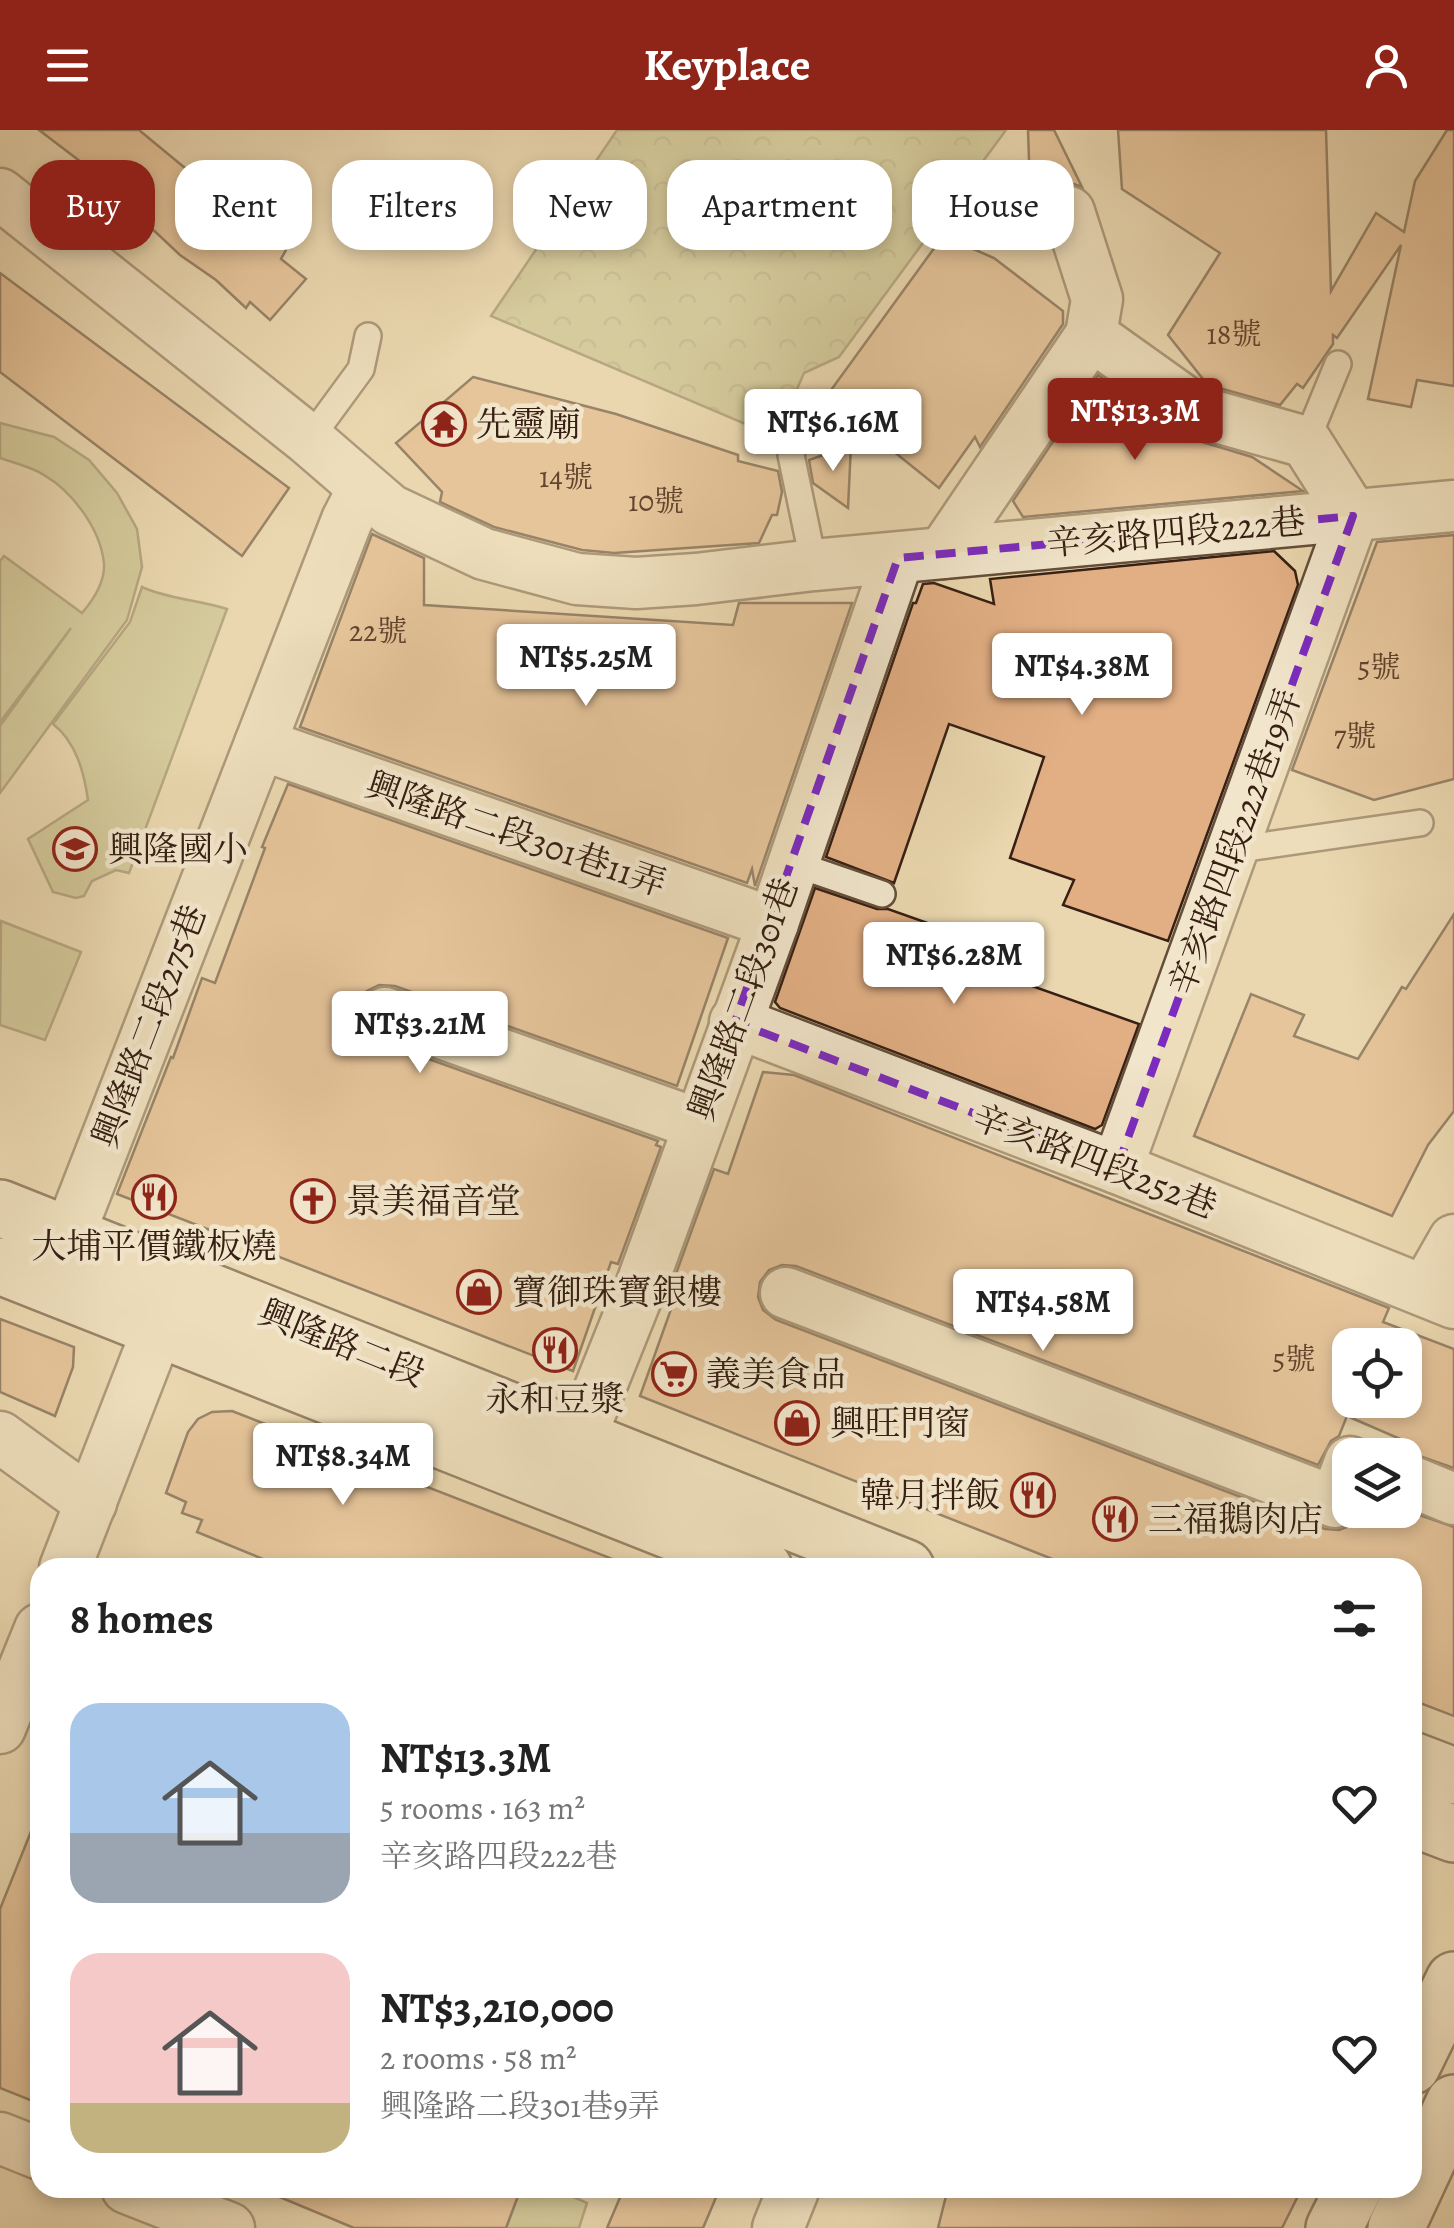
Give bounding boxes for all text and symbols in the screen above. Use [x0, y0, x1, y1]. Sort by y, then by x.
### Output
text: Keyplace [644, 34, 810, 96]
icon: menu [40, 38, 95, 93]
icon: person [1359, 38, 1414, 93]
chip: Buy [30, 160, 155, 250]
chip: Rent [175, 160, 312, 250]
chip: Filters [332, 160, 493, 250]
chip: New [513, 160, 647, 250]
chip: Apartment [667, 160, 892, 250]
chip: House [912, 160, 1074, 250]
house number: 18號 [1207, 314, 1261, 354]
pin: NT$13.3M [1032, 378, 1238, 463]
text: NT$13.3M [1070, 388, 1200, 432]
pin: NT$6.16M [730, 389, 936, 474]
text: NT$6.16M [766, 399, 900, 443]
place label: 先靈廟 [476, 400, 581, 448]
temple icon: 先靈廟 [421, 401, 467, 447]
house number: 14號 [539, 457, 593, 497]
house number: 10號 [628, 481, 684, 521]
street label: 辛亥路四段222巷 [1044, 497, 1308, 567]
house number: 22號 [349, 611, 407, 651]
pin: NT$5.25M [483, 624, 689, 709]
pin: NT$4.38M [979, 633, 1185, 718]
text: NT$5.25M [519, 634, 653, 678]
text: NT$4.38M [1014, 643, 1150, 687]
house number: 5號 [1358, 647, 1400, 687]
street label: 辛亥路四段222巷19弄 [1157, 682, 1313, 1002]
house number: 7號 [1334, 716, 1376, 756]
street label: 興隆路二段301巷11弄 [360, 760, 672, 908]
place label: 興隆國小 [108, 825, 248, 873]
school or university icon: 興隆國小 [52, 826, 98, 872]
street label: 興隆路二段301巷 [677, 871, 809, 1127]
street label: 興隆路二段275巷 [81, 898, 217, 1154]
pin: NT$6.28M [851, 922, 1057, 1007]
text: NT$6.28M [885, 932, 1023, 976]
pin: NT$3.21M [317, 991, 523, 1076]
text: NT$3.21M [354, 1001, 486, 1045]
street label: 辛亥路四段252巷 [966, 1092, 1224, 1230]
restaurant icon: 大埔平價鐵板燒 [131, 1174, 177, 1220]
place label: 景美福音堂 [346, 1177, 521, 1225]
church icon: 景美福音堂 [290, 1178, 336, 1224]
place label: 大埔平價鐵板燒 [31, 1222, 277, 1270]
place label: 寶御珠寶銀樓 [512, 1268, 722, 1316]
shop icon: 寶御珠寶銀樓 [456, 1269, 502, 1315]
pin: NT$4.58M [940, 1269, 1146, 1354]
text: NT$4.58M [975, 1279, 1111, 1323]
street label: 興隆路二段 [252, 1288, 432, 1398]
restaurant icon: 永和豆漿 [532, 1327, 578, 1373]
map controls [1332, 1328, 1422, 1528]
button: locate [1332, 1328, 1422, 1418]
house number: 5號 [1273, 1339, 1315, 1379]
place label: 義美食品 [706, 1350, 846, 1398]
supermarket icon: 義美食品 [651, 1351, 697, 1397]
place label: 永和豆漿 [485, 1375, 625, 1423]
place label: 興旺門窗 [830, 1399, 970, 1447]
shop icon: 興旺門窗 [774, 1400, 820, 1446]
pin: NT$8.34M [240, 1423, 446, 1508]
text: NT$8.34M [275, 1433, 411, 1477]
button: layers [1332, 1438, 1422, 1528]
place label: 韓月拌飯 [860, 1471, 1000, 1519]
restaurant icon: 韓月拌飯 [1010, 1472, 1056, 1518]
place label: 三福鵝肉店 [1148, 1495, 1323, 1543]
restaurant icon: 三福鵝肉店 [1092, 1496, 1138, 1542]
text: 8 homes [70, 1590, 214, 1647]
icon: filters [1327, 1591, 1382, 1646]
text: NT$13.3M [380, 1729, 552, 1786]
icon: home [150, 1743, 270, 1863]
icon: heart [1327, 1776, 1382, 1831]
text: 5 rooms · 163 m² [380, 1786, 585, 1830]
text: 辛亥路四段222巷 [380, 1834, 618, 1878]
text: NT$3,210,000 [380, 1979, 614, 2036]
icon: home [150, 1993, 270, 2113]
icon: heart [1327, 2026, 1382, 2081]
text: 2 rooms · 58 m² [380, 2036, 577, 2080]
text: 興隆路二段301巷9弄 [380, 2084, 660, 2128]

